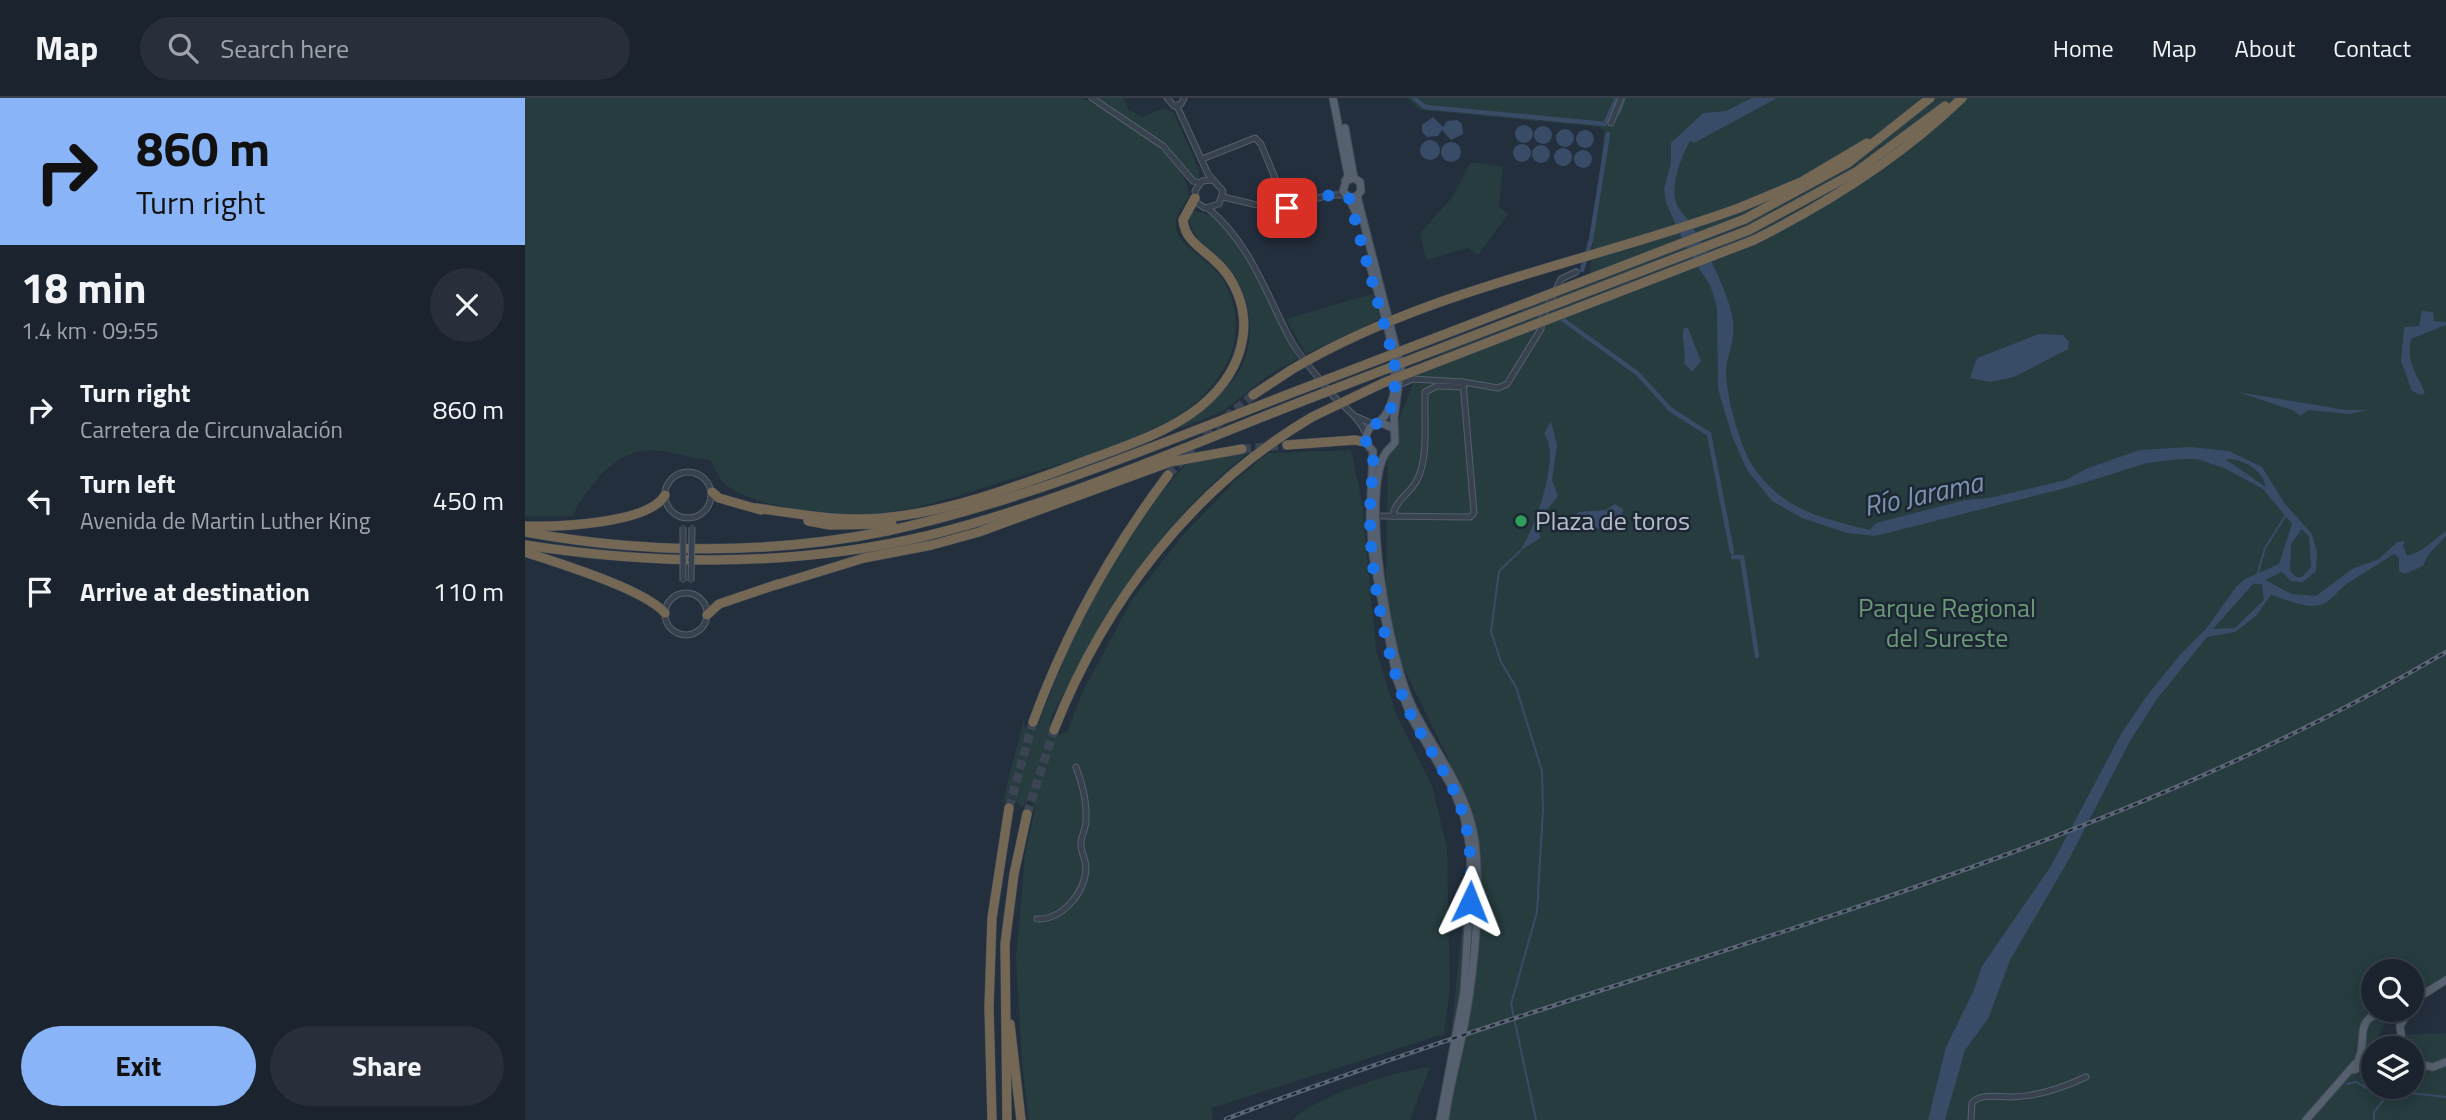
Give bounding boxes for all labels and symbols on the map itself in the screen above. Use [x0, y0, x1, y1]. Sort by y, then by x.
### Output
pin [1257, 178, 1317, 238]
water label: Río Jarama [1859, 459, 1989, 527]
place label: Plaza de toros [1535, 501, 1690, 540]
marker: Plaza de toros [1513, 513, 1529, 529]
park label: Parque Regional del Sureste [1858, 588, 2036, 657]
position arrow [1433, 865, 1507, 939]

